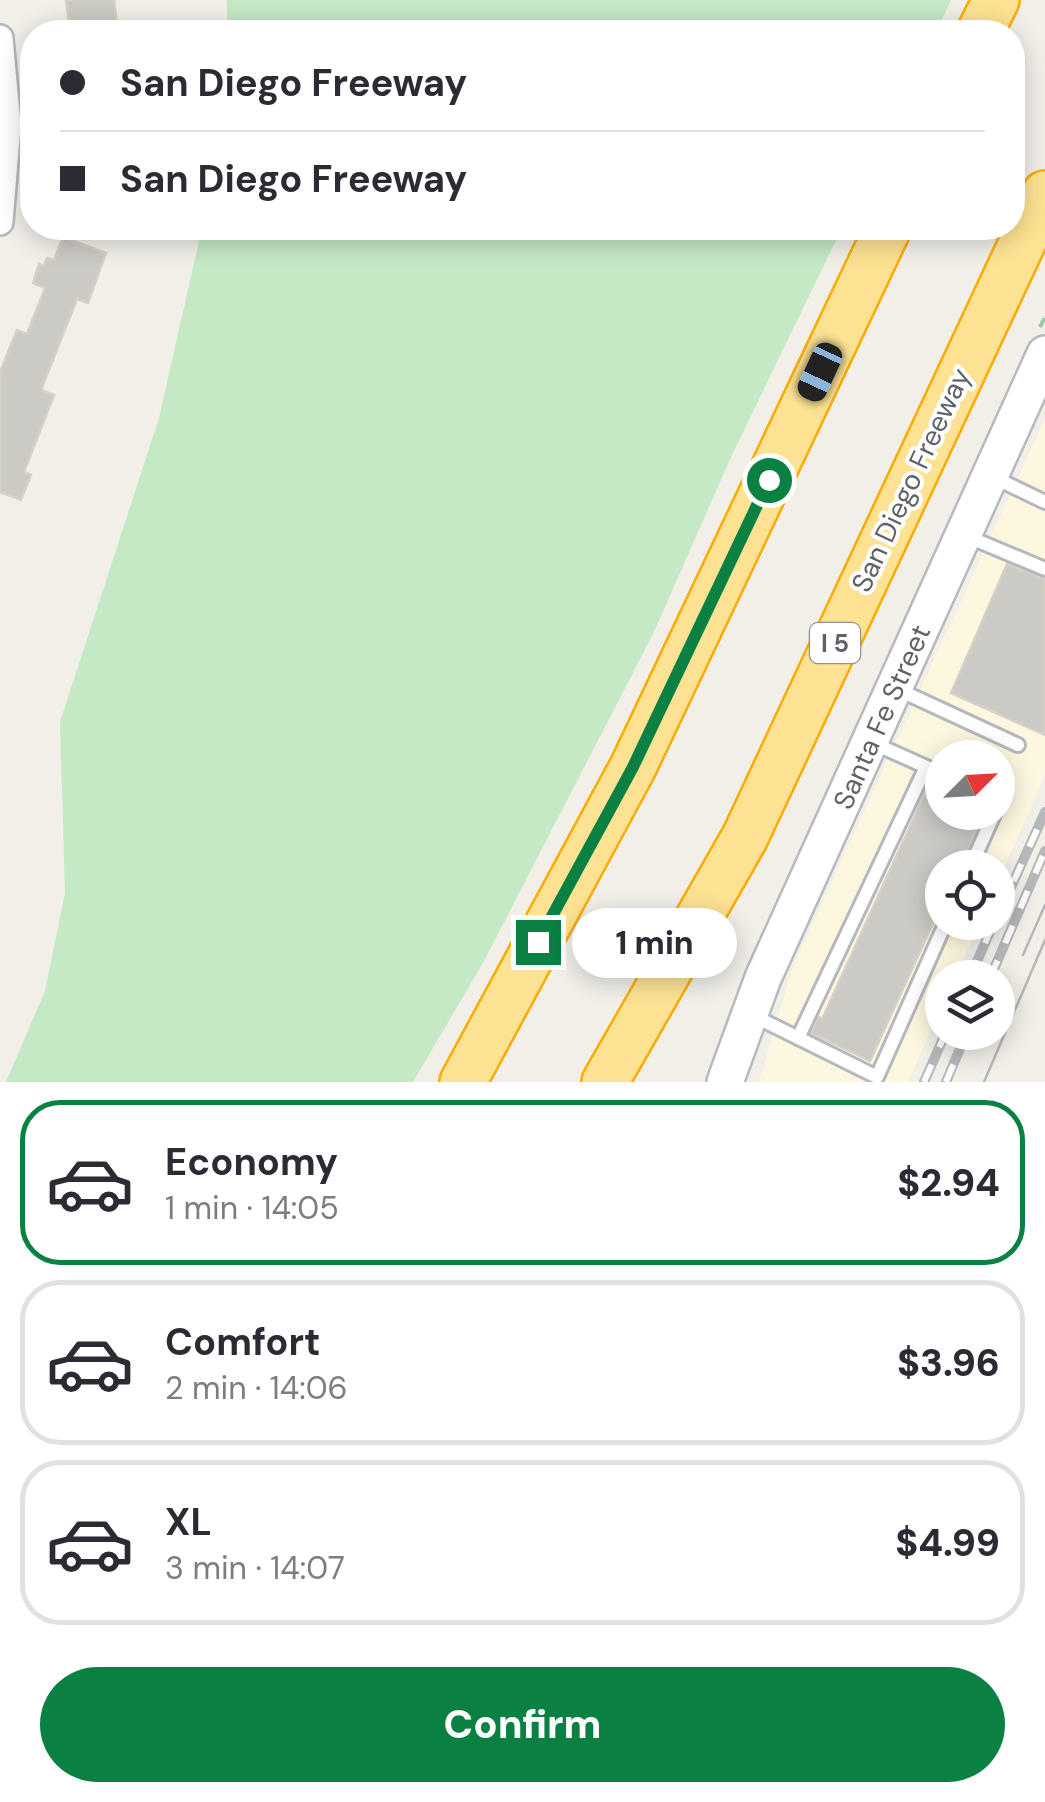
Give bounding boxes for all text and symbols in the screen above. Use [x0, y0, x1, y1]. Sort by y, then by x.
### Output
text: San Diego Freeway [120, 58, 467, 108]
text: San Diego Freeway [120, 154, 467, 204]
car [794, 338, 846, 406]
street label: San Diego Freeway [843, 362, 979, 598]
route start [747, 458, 792, 503]
street label: Santa Fe Street [825, 619, 939, 815]
road number: I 5 [810, 623, 860, 663]
north arrow [925, 740, 1015, 830]
map controls [925, 740, 1015, 1050]
button: locate [925, 850, 1015, 940]
callout: 1 min [573, 907, 738, 977]
route end [516, 920, 561, 965]
text: 1 min [615, 922, 694, 964]
button: layers [925, 960, 1015, 1050]
text: Economy [165, 1137, 338, 1187]
icon: car [45, 1138, 135, 1228]
text: $2.94 [897, 1158, 1000, 1208]
text: 1 min · 14:05 [165, 1187, 339, 1229]
text: Comfort [165, 1317, 321, 1367]
icon: car [45, 1318, 135, 1408]
text: $3.96 [897, 1338, 1000, 1388]
text: 2 min · 14:06 [165, 1367, 348, 1409]
text: XL [165, 1497, 212, 1547]
icon: car [45, 1498, 135, 1588]
text: $4.99 [895, 1518, 1000, 1568]
text: 3 min · 14:07 [165, 1547, 345, 1589]
button: Confirm [40, 1667, 1005, 1782]

